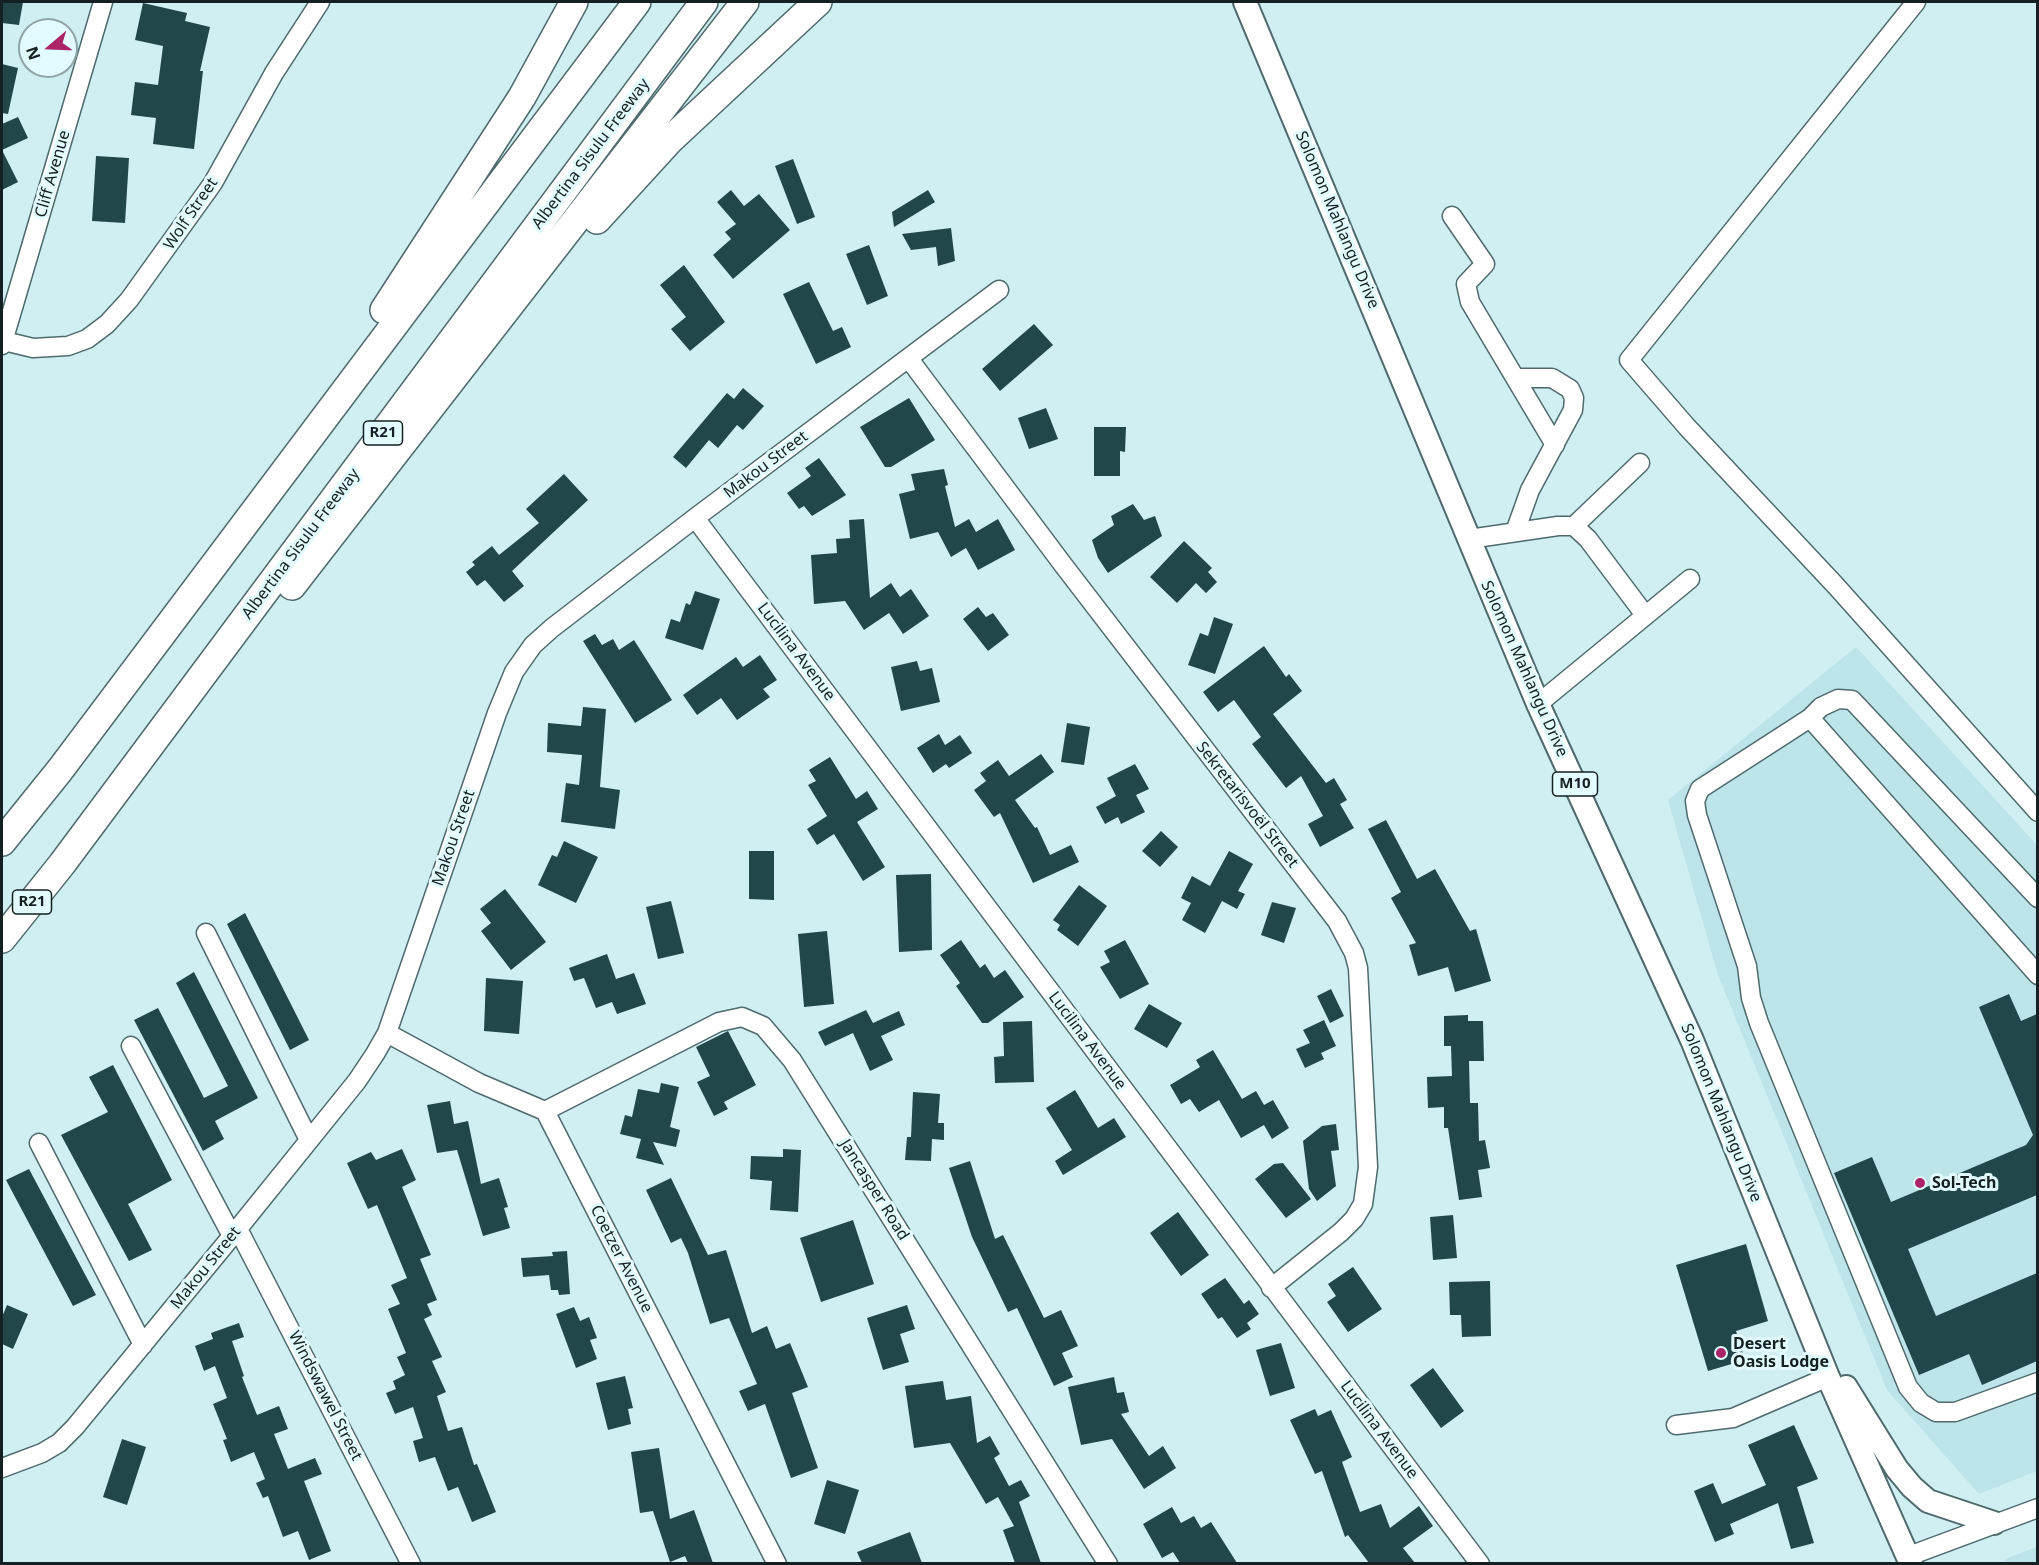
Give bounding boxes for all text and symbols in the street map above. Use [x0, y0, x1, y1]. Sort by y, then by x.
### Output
north arrow [18, 18, 78, 78]
text: N [20, 43, 45, 63]
street label: Albertina Sisulu Freeway [528, 75, 654, 233]
street label: Cliff Avenue [31, 128, 75, 220]
street label: Solomon Mahlangu Drive [1291, 128, 1383, 312]
street label: Wolf Street [160, 174, 222, 254]
road number: R21 [364, 421, 403, 445]
street label: Makou Street [720, 427, 812, 503]
street label: Albertina Sisulu Freeway [238, 465, 364, 623]
street label: Solomon Mahlangu Drive [1476, 578, 1572, 760]
street label: Lucilina Avenue [753, 599, 839, 705]
street label: Sekretarisvoël Street [1192, 738, 1302, 872]
road number: M10 [1552, 772, 1598, 796]
street label: Makou Street [429, 787, 479, 889]
road number: R21 [12, 890, 51, 914]
street label: Lucilina Avenue [1044, 988, 1130, 1094]
street label: Solomon Mahlangu Drive [1676, 1021, 1766, 1205]
street label: Jancasper Road [835, 1136, 913, 1244]
place label: Sol-Tech [1932, 1173, 1996, 1193]
marker: Sol-Tech [1913, 1176, 1927, 1190]
street label: Coetzer Avenue [586, 1202, 656, 1316]
street label: Makou Street [167, 1223, 245, 1313]
street label: Windswawel Street [284, 1328, 366, 1464]
place label: Desert Oasis Lodge [1733, 1334, 1829, 1372]
marker: Desert Oasis Lodge [1714, 1346, 1728, 1360]
street label: Lucilina Avenue [1336, 1377, 1422, 1483]

